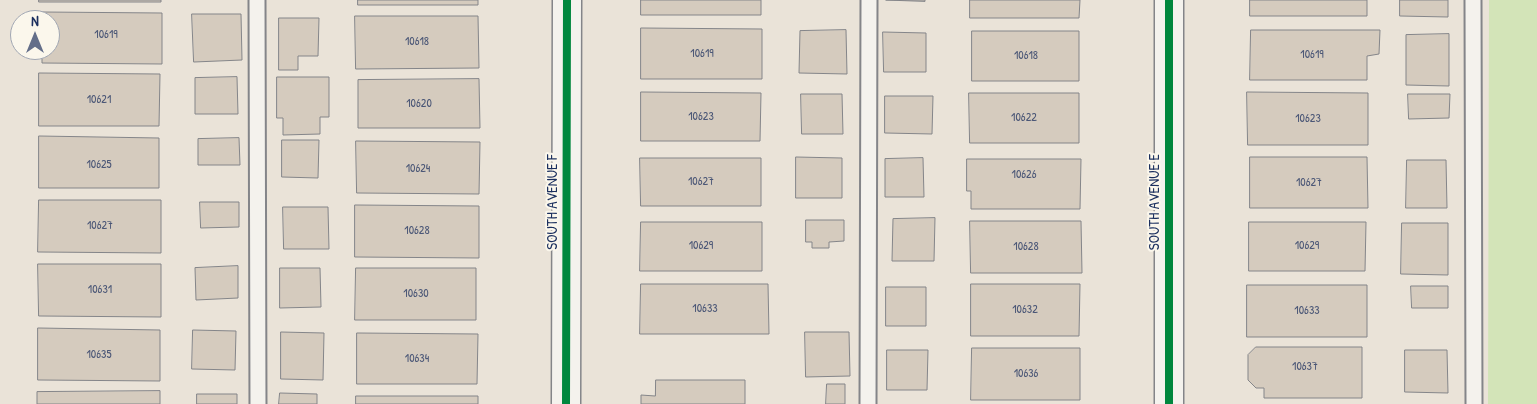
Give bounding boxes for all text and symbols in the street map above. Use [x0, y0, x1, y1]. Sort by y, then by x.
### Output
north arrow [10, 10, 60, 60]
text: N [31, 11, 39, 30]
house number: 10619 [94, 28, 118, 42]
house number: 10618 [405, 35, 429, 49]
house number: 10619 [690, 47, 714, 61]
house number: 10619 [1300, 48, 1324, 62]
house number: 10618 [1014, 49, 1038, 63]
house number: 10621 [87, 93, 111, 107]
house number: 10620 [406, 97, 432, 111]
house number: 10623 [688, 110, 714, 124]
house number: 10622 [1011, 111, 1037, 125]
house number: 10623 [1295, 112, 1321, 126]
street label: SOUTH AVENUE F [544, 154, 562, 250]
street label: SOUTH AVENUE E [1146, 154, 1164, 250]
house number: 10625 [86, 158, 112, 172]
house number: 10624 [406, 162, 430, 176]
house number: 10626 [1012, 168, 1036, 182]
house number: 10627 [688, 175, 714, 189]
house number: 10627 [1296, 176, 1322, 190]
house number: 10627 [87, 219, 113, 233]
house number: 10628 [404, 224, 430, 238]
house number: 10629 [689, 239, 713, 253]
house number: 10629 [1295, 239, 1319, 253]
house number: 10628 [1013, 240, 1039, 254]
house number: 10631 [88, 283, 112, 297]
house number: 10630 [403, 287, 429, 301]
house number: 10633 [692, 302, 718, 316]
house number: 10632 [1012, 303, 1038, 317]
house number: 10633 [1294, 304, 1320, 318]
house number: 10635 [87, 348, 111, 362]
house number: 10634 [405, 352, 429, 366]
house number: 10637 [1292, 360, 1318, 374]
house number: 10636 [1014, 367, 1038, 381]

